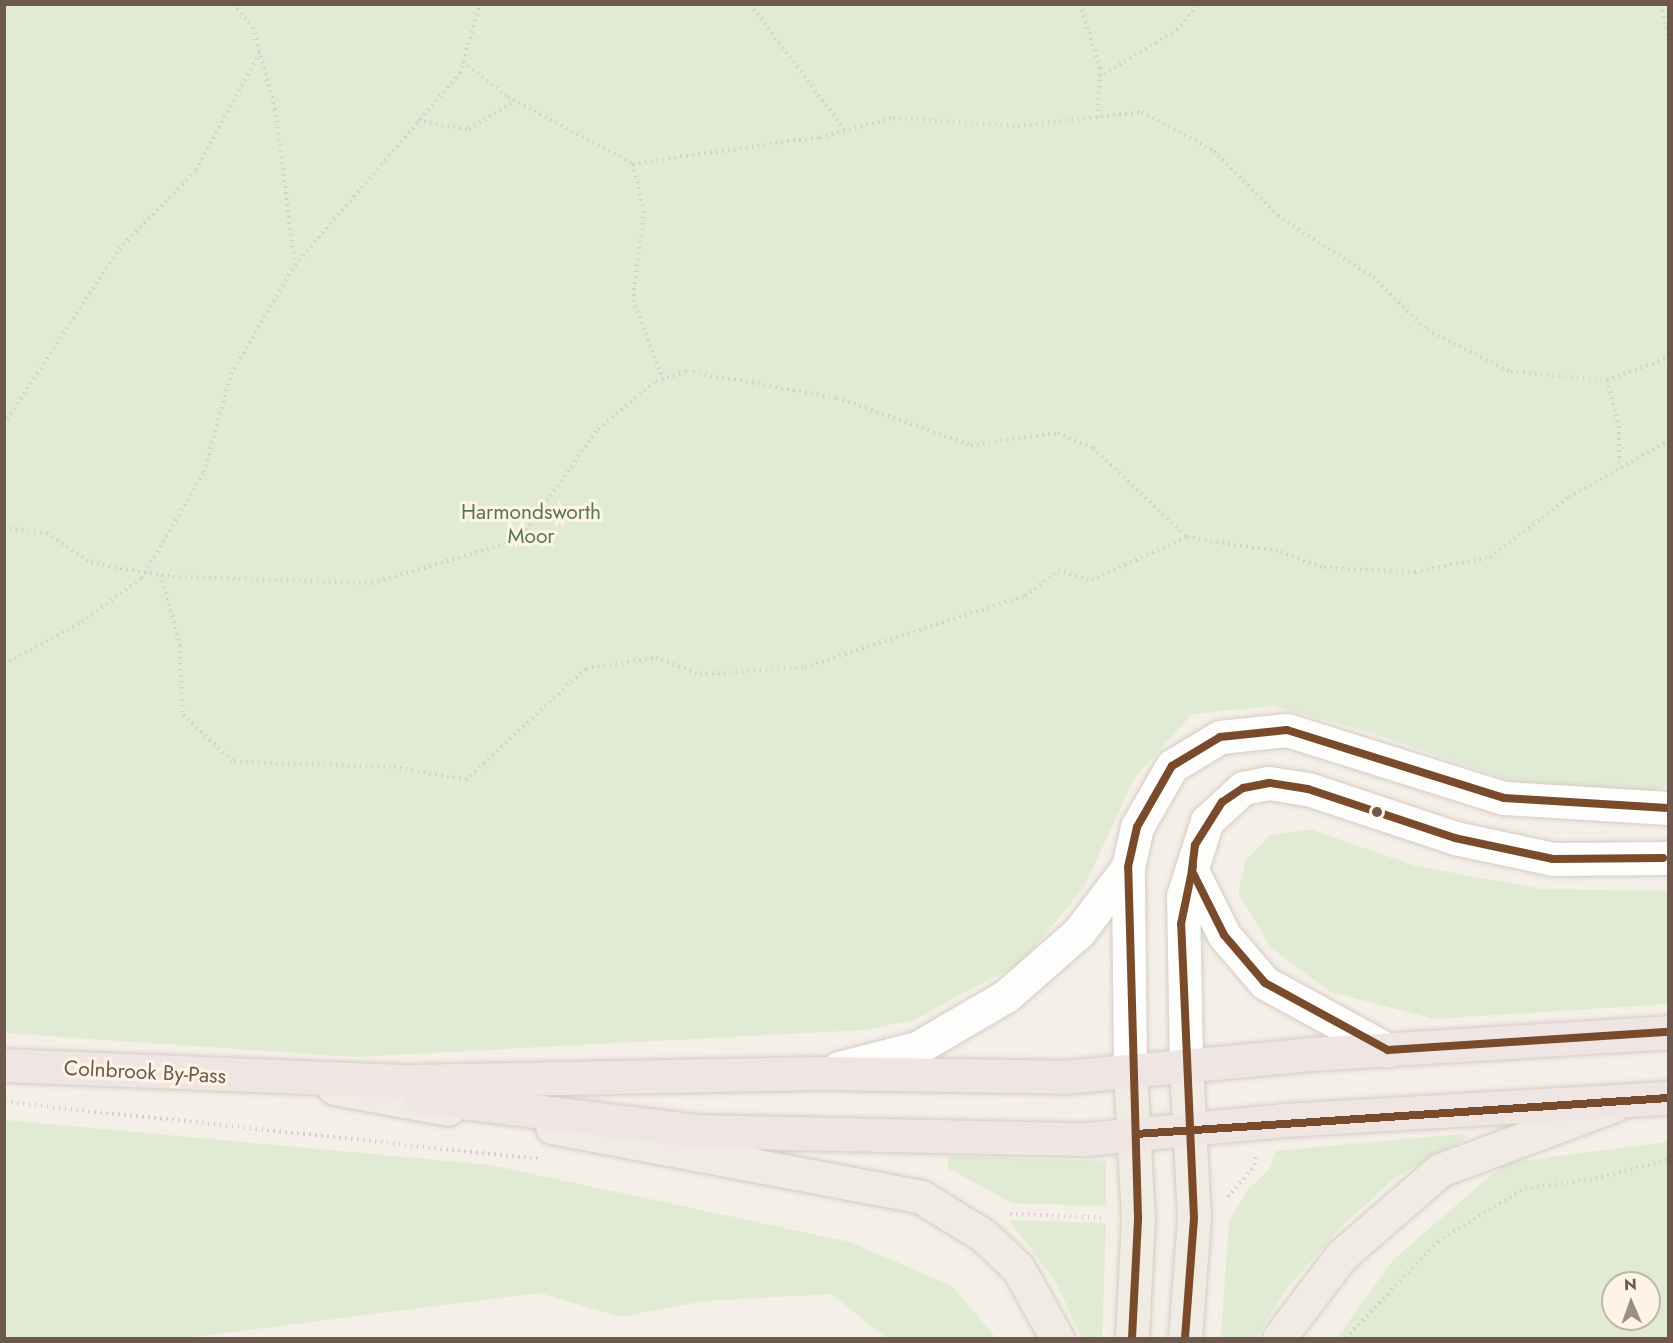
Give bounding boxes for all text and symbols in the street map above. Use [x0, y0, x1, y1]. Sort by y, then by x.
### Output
park label: Harmondsworth Moor [461, 499, 601, 549]
unlabelled marker [1371, 806, 1383, 818]
street label: Colnbrook By-Pass [63, 1055, 227, 1089]
north arrow [1601, 1271, 1661, 1331]
text: N [1624, 1273, 1637, 1296]

